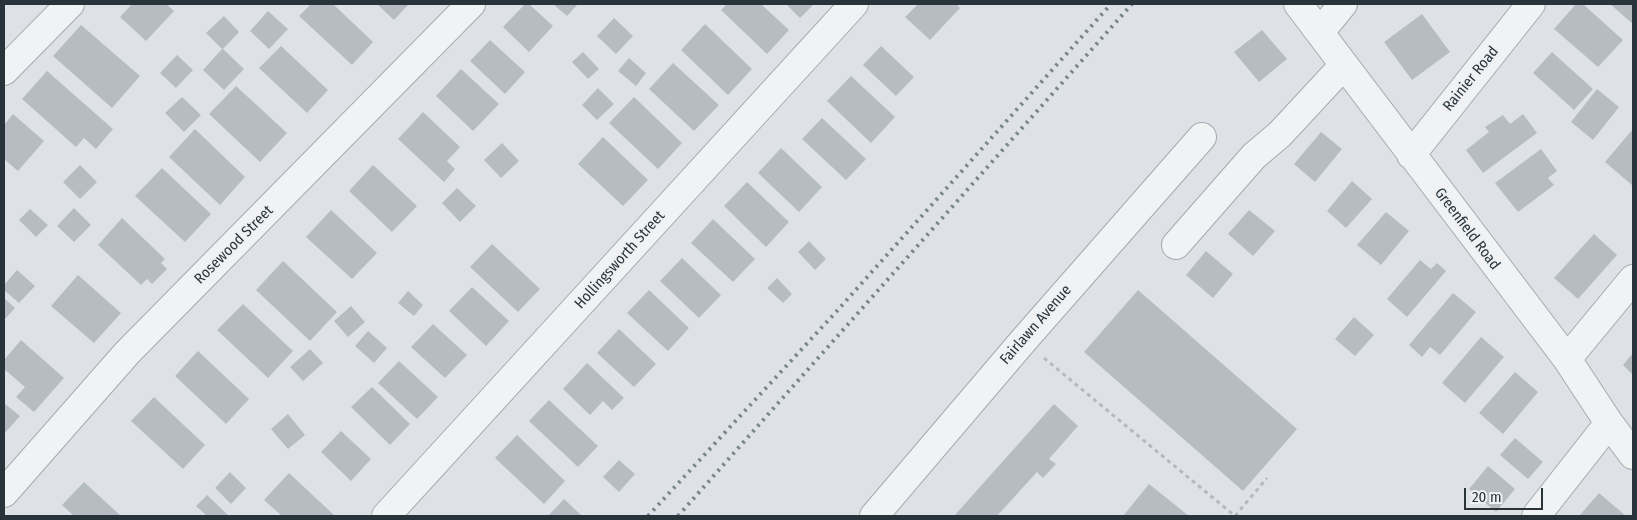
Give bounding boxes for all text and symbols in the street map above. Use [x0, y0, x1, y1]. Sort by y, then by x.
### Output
street label: Rainier Road [1439, 43, 1503, 115]
street label: Greenfield Road [1430, 184, 1504, 274]
street label: Rosewood Street [191, 202, 277, 288]
street label: Hollingsworth Street [571, 207, 669, 313]
street label: Fairlawn Avenue [997, 282, 1075, 368]
scale bar [1467, 478, 1546, 510]
text: 20 m [1472, 488, 1502, 506]

